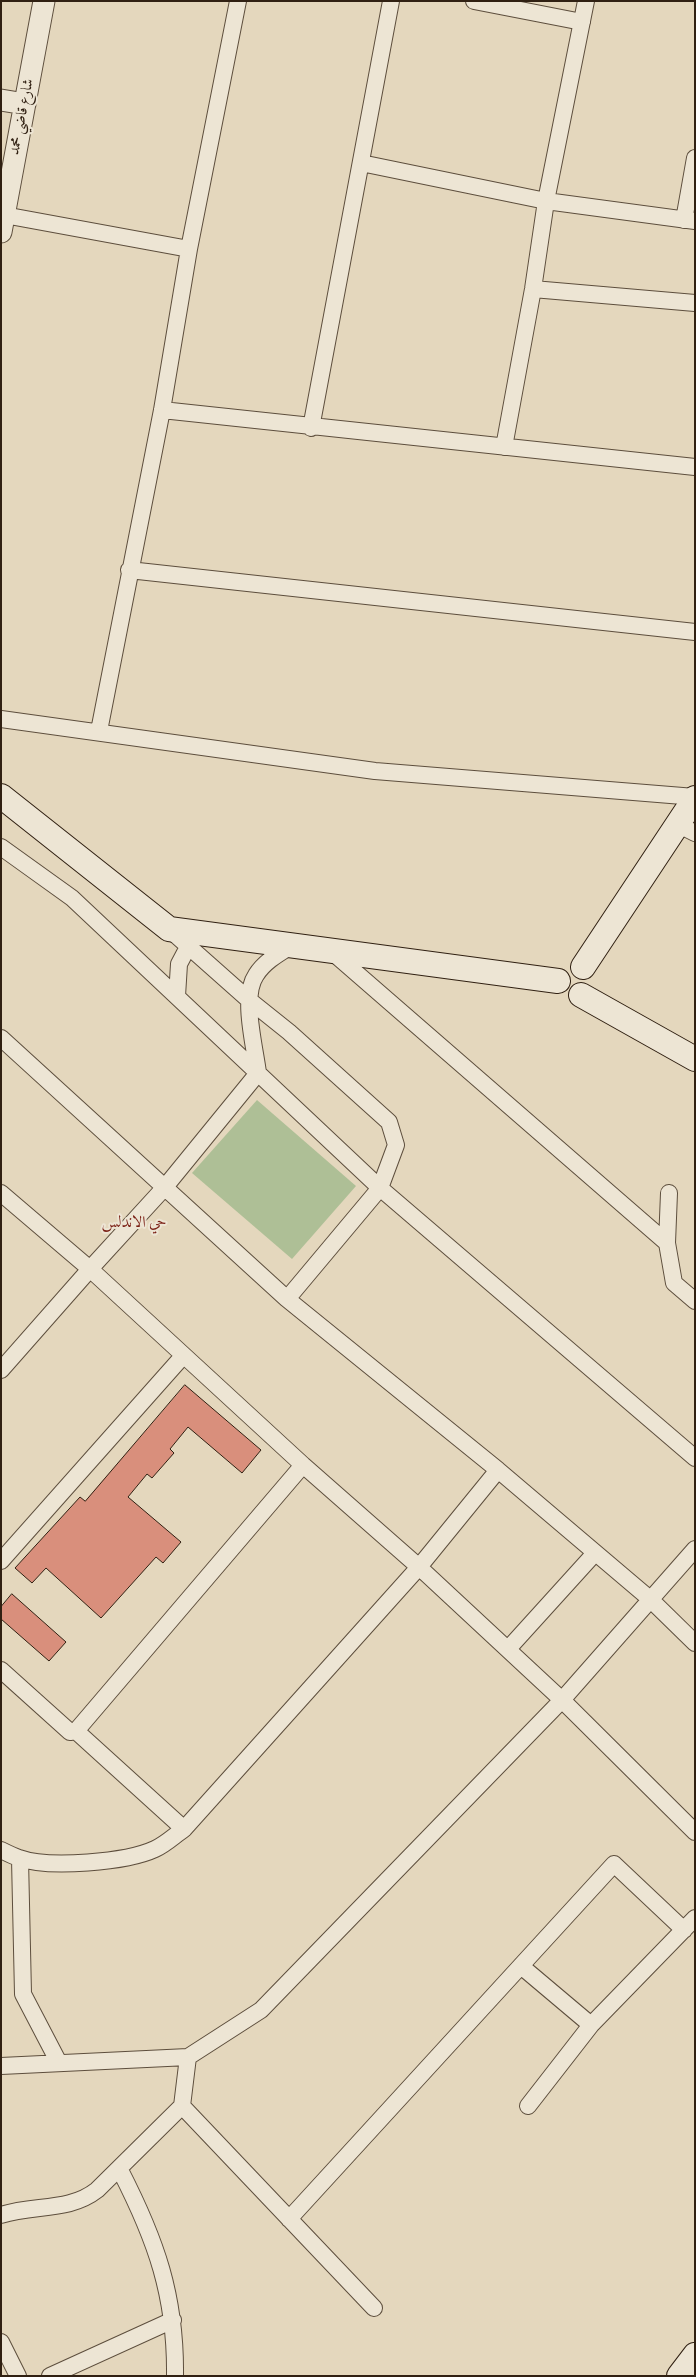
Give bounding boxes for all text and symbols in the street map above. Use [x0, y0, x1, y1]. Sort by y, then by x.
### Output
street label: شارع قاضي محمد [7, 77, 39, 157]
district label: حي الاندلس [101, 1214, 167, 1234]

